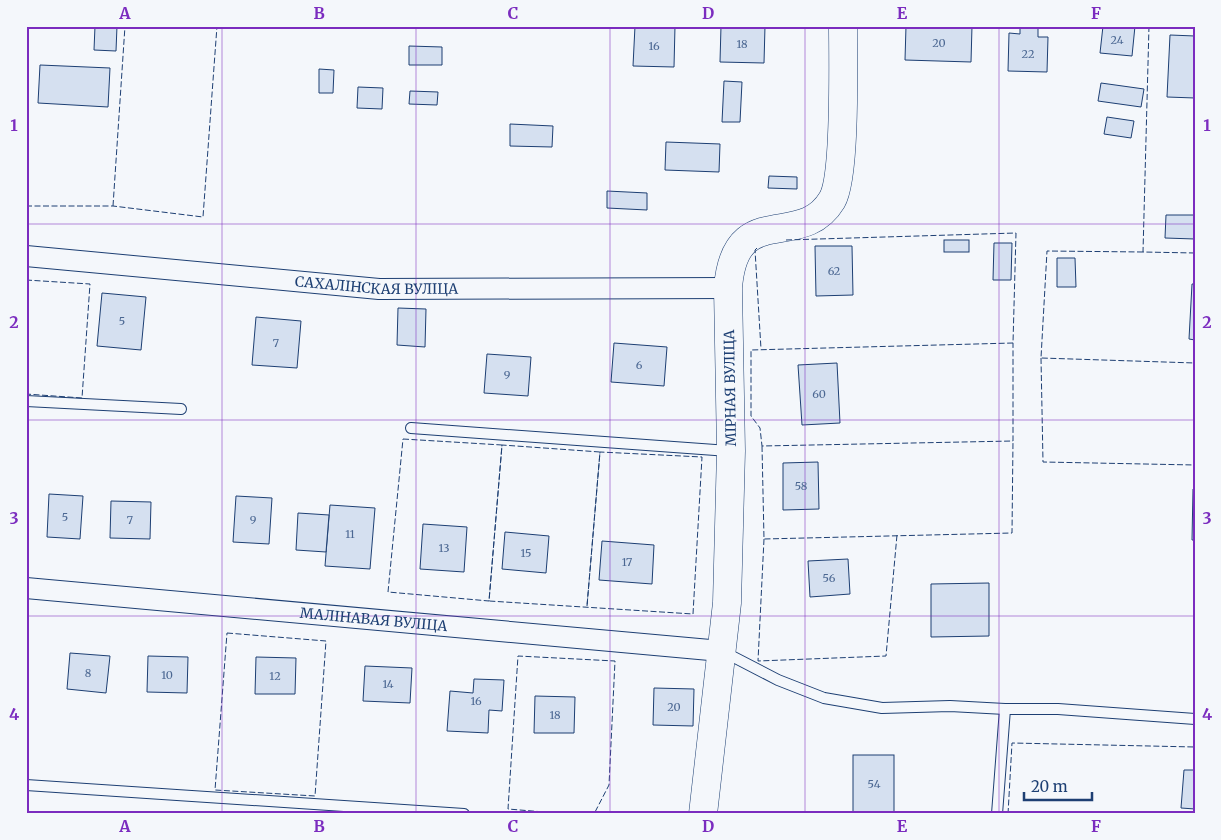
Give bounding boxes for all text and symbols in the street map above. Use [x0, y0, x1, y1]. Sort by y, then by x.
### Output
text: A [118, 3, 131, 23]
text: B [313, 3, 325, 23]
text: C [508, 3, 518, 23]
text: D [702, 3, 714, 23]
text: E [897, 3, 908, 23]
text: F [1091, 3, 1101, 23]
house number: 24 [1111, 33, 1124, 47]
house number: 20 [932, 36, 946, 50]
house number: 18 [736, 37, 748, 51]
house number: 16 [648, 39, 660, 53]
house number: 22 [1022, 47, 1034, 61]
text: 1 [10, 115, 18, 135]
text: 1 [1203, 115, 1211, 135]
house number: 62 [828, 264, 840, 278]
street label: САХАЛІНСКАЯ ВУЛІЦА [294, 272, 458, 298]
text: 2 [9, 312, 19, 332]
text: 2 [1202, 312, 1212, 332]
house number: 5 [119, 314, 125, 328]
street label: МІРНАЯ ВУЛІЦА [720, 329, 740, 446]
house number: 7 [273, 336, 279, 350]
house number: 6 [636, 358, 643, 372]
house number: 9 [504, 368, 511, 382]
house number: 60 [812, 387, 826, 401]
house number: 58 [795, 479, 808, 493]
text: 3 [9, 508, 19, 528]
text: 3 [1202, 508, 1212, 528]
house number: 5 [62, 510, 68, 524]
house number: 7 [127, 513, 133, 527]
house number: 9 [250, 513, 257, 527]
house number: 11 [345, 527, 355, 541]
house number: 13 [439, 541, 449, 555]
house number: 15 [520, 546, 532, 560]
house number: 17 [622, 555, 632, 569]
house number: 56 [823, 571, 836, 585]
street label: МАЛІНАВАЯ ВУЛІЦА [299, 604, 448, 635]
house number: 8 [85, 666, 92, 680]
house number: 10 [161, 668, 173, 682]
house number: 12 [269, 669, 281, 683]
house number: 14 [382, 677, 394, 691]
house number: 16 [470, 694, 482, 708]
house number: 20 [667, 700, 681, 714]
text: 4 [9, 704, 19, 724]
text: 4 [1202, 704, 1212, 724]
house number: 18 [549, 708, 561, 722]
scale bar [1024, 770, 1091, 802]
house number: 54 [868, 777, 881, 791]
text: 20 m [1031, 777, 1068, 796]
text: A [118, 816, 131, 836]
text: B [313, 816, 325, 836]
text: C [508, 816, 518, 836]
text: D [702, 816, 714, 836]
text: E [897, 816, 908, 836]
text: F [1091, 816, 1101, 836]

